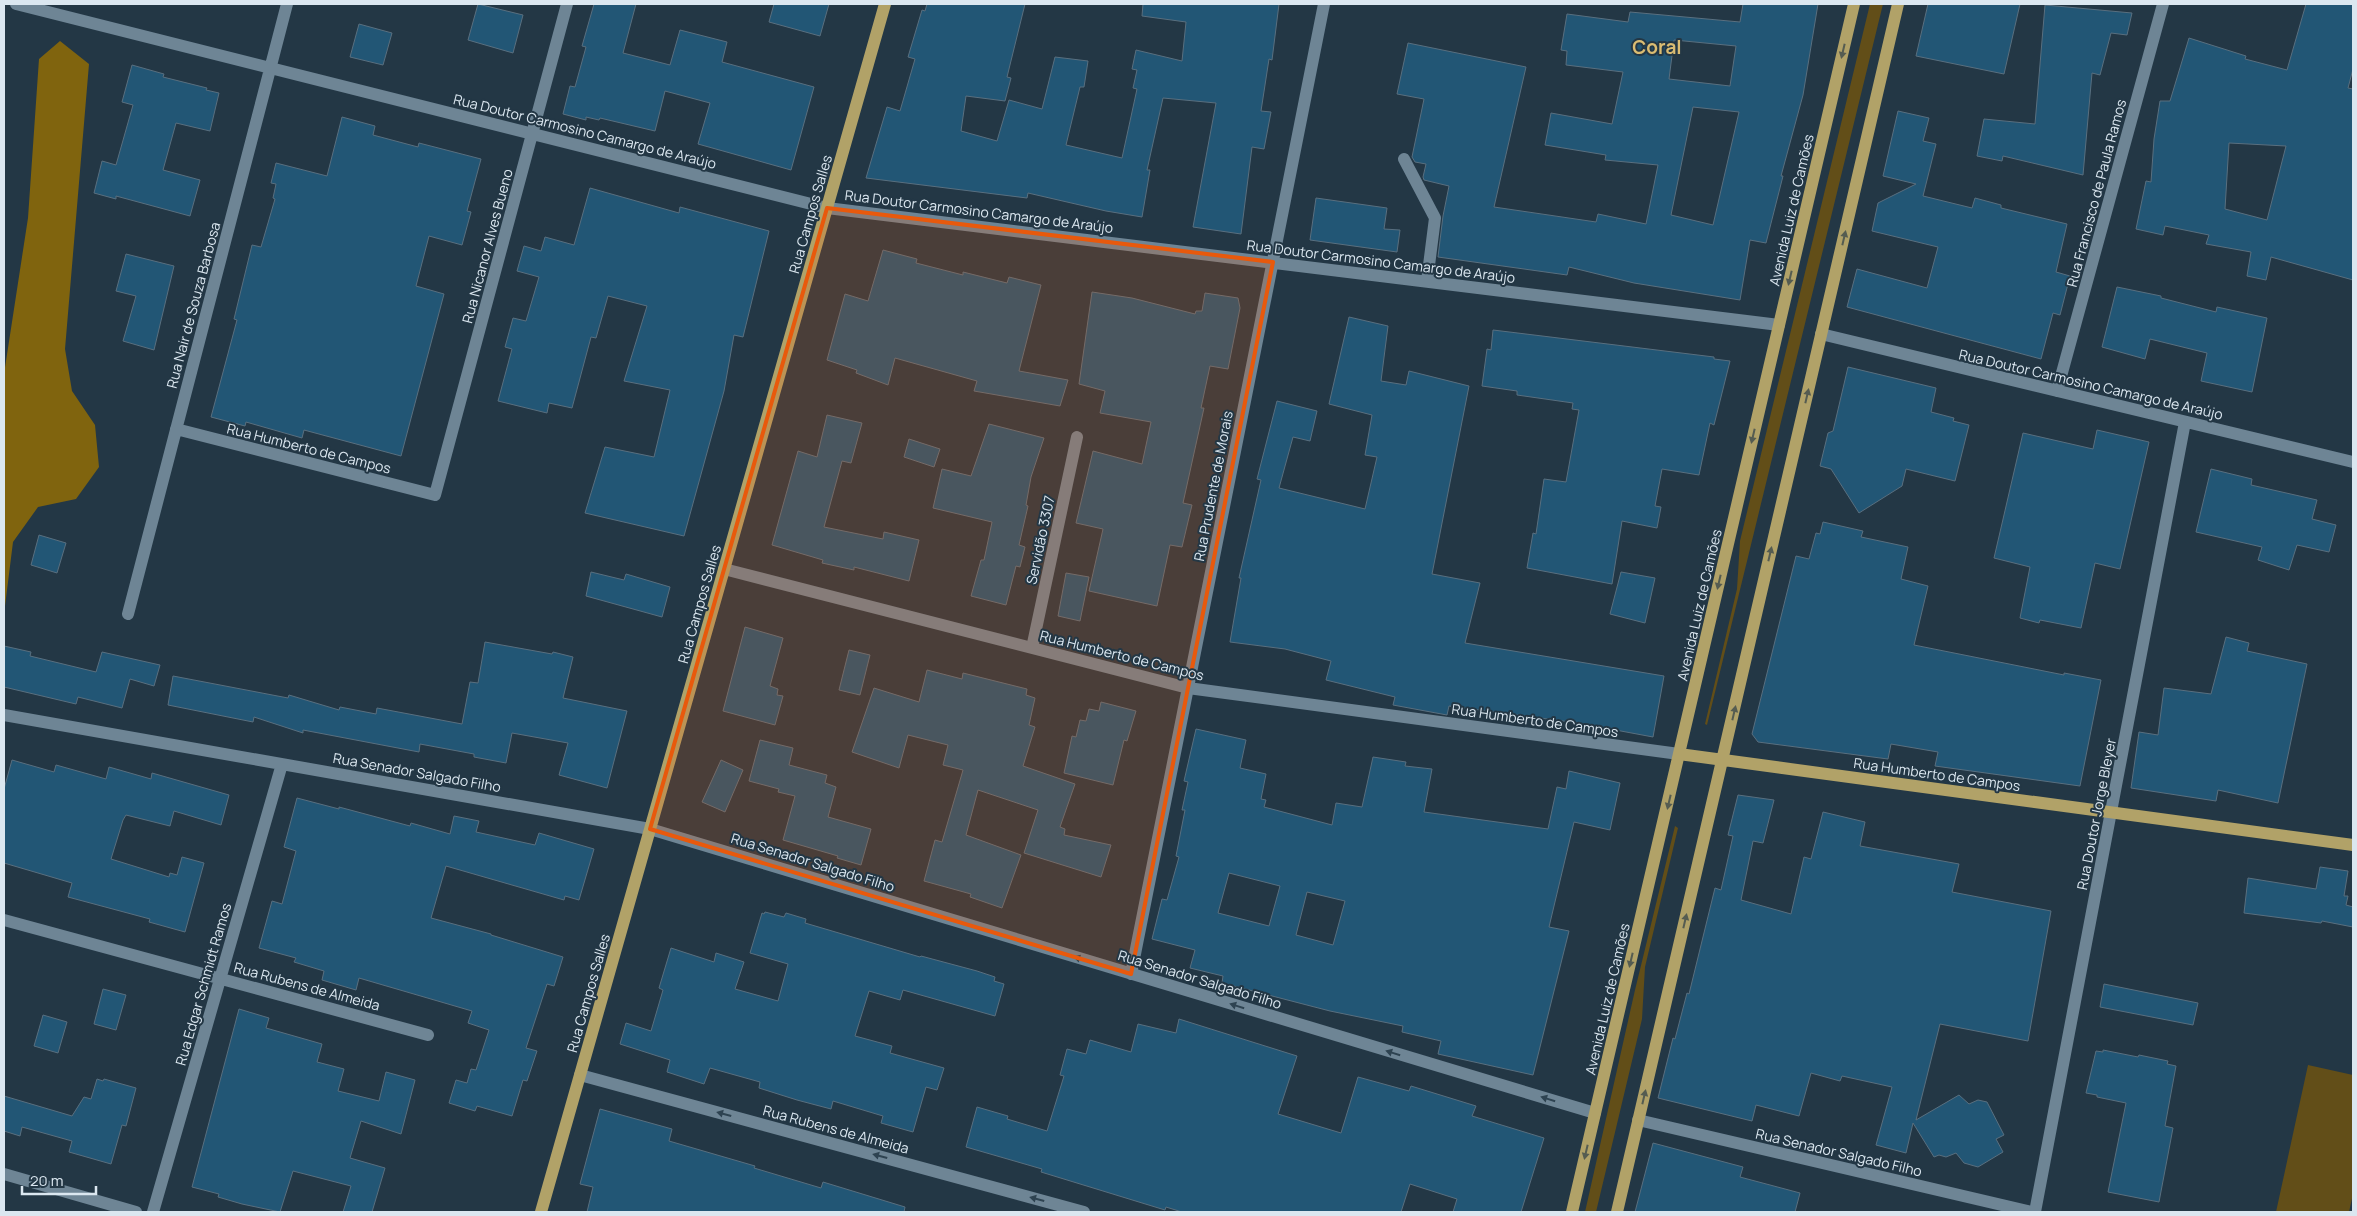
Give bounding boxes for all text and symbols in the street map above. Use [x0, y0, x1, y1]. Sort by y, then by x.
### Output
district label: Coral [1632, 34, 1682, 60]
one-way arrow [1839, 44, 1847, 59]
street label: Rua Doutor Carmosino Camargo de Araújo [452, 89, 718, 173]
street label: Rua Francisco de Paula Ramos [2062, 97, 2130, 289]
street label: Avenida Luiz de Camões [1764, 132, 1818, 288]
street label: Rua Campos Salles [784, 152, 836, 276]
street label: Rua Nicanor Alves Bueno [457, 167, 517, 325]
street label: Rua Doutor Carmosino Camargo de Araújo [844, 185, 1114, 237]
street label: Rua Nair de Souza Barbosa [162, 220, 224, 390]
one-way arrow [1840, 230, 1848, 245]
street label: Rua Doutor Carmosino Camargo de Araújo [1246, 235, 1516, 287]
one-way arrow [1786, 270, 1794, 285]
street label: Rua Doutor Carmosino Camargo de Araújo [1957, 344, 2225, 424]
one-way arrow [1803, 388, 1811, 403]
street label: Rua Prudente de Morais [1189, 409, 1237, 563]
street label: Rua Humberto de Campos [225, 418, 393, 478]
one-way arrow [1749, 428, 1757, 443]
street label: Servidão 3307 [1021, 494, 1059, 586]
street label: Avenida Luiz de Camões [1672, 527, 1726, 683]
street label: Rua Campos Salles [673, 542, 725, 666]
one-way arrow [1766, 547, 1774, 562]
one-way arrow [1715, 574, 1723, 589]
street label: Rua Humberto de Campos [1038, 625, 1206, 685]
street label: Rua Humberto de Campos [1450, 699, 1620, 741]
one-way arrow [1730, 705, 1738, 720]
street label: Rua Doutor Jorge Bleyer [2072, 736, 2120, 892]
street label: Rua Senador Salgado Filho [332, 748, 502, 796]
street label: Rua Humberto de Campos [1852, 753, 2022, 795]
one-way arrow [1665, 794, 1673, 810]
street label: Rua Senador Salgado Filho [729, 828, 897, 896]
street label: Rua Edgar Schmidt Ramos [171, 900, 235, 1068]
one-way arrow [1681, 914, 1689, 929]
street label: Avenida Luiz de Camões [1580, 921, 1634, 1077]
street label: Rua Campos Salles [562, 931, 614, 1055]
street label: Rua Senador Salgado Filho [1116, 945, 1284, 1013]
one-way arrow [1627, 953, 1635, 968]
one-way arrow [1074, 954, 1089, 962]
street label: Rua Rubens de Almeida [232, 957, 382, 1015]
one-way arrow [1229, 1001, 1244, 1009]
one-way arrow [1385, 1048, 1400, 1056]
one-way arrow [1640, 1089, 1648, 1104]
one-way arrow [1541, 1095, 1556, 1103]
street label: Rua Rubens de Almeida [761, 1100, 911, 1158]
one-way arrow [716, 1110, 731, 1118]
street label: Rua Senador Salgado Filho [1754, 1124, 1924, 1180]
one-way arrow [1582, 1145, 1590, 1160]
one-way arrow [873, 1152, 888, 1160]
scale bar [22, 1164, 96, 1196]
text: 20 m [30, 1170, 63, 1191]
one-way arrow [1030, 1194, 1045, 1202]

